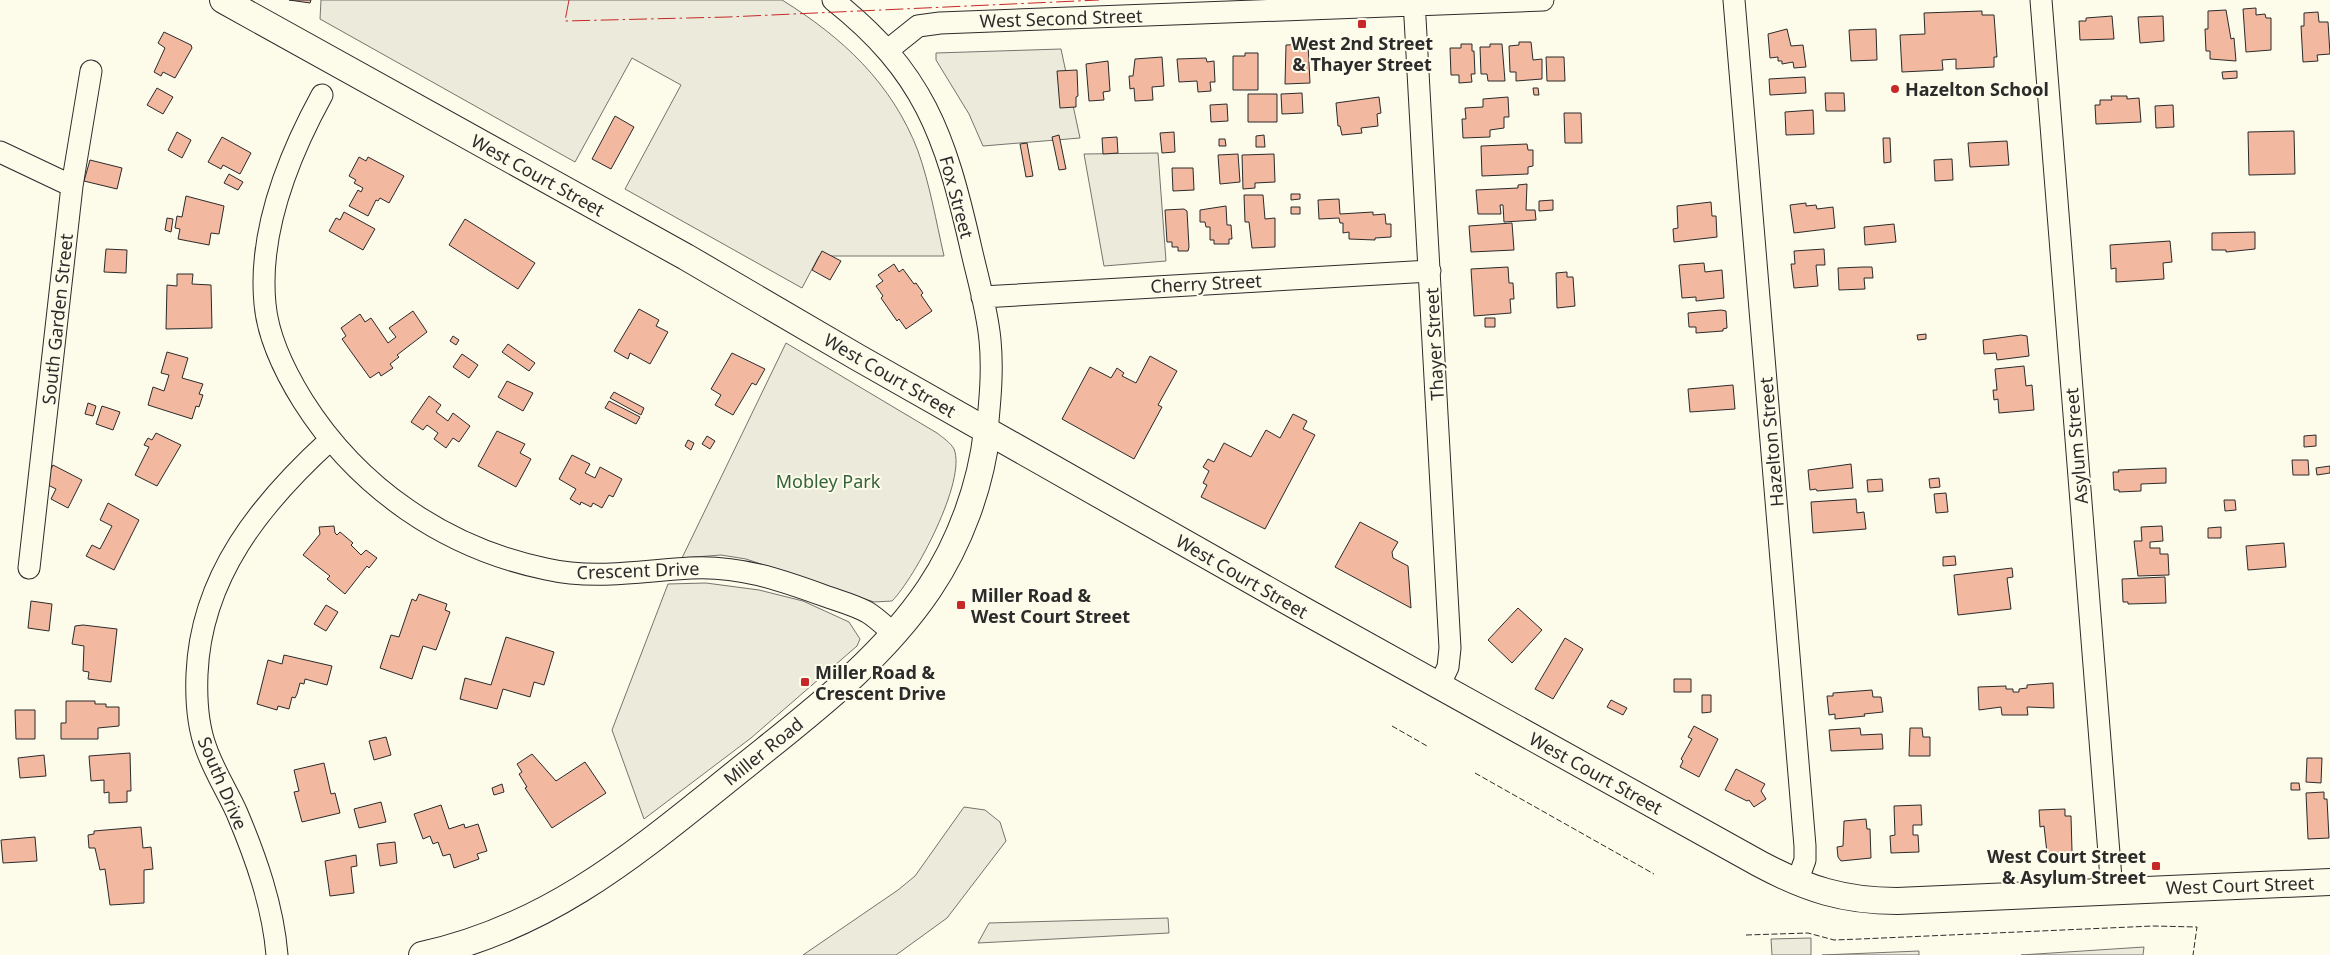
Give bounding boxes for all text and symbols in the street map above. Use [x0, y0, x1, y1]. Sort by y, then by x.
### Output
street label: West Second Street [979, 3, 1143, 33]
marker: West 2nd Street & Thayer Street [1356, 18, 1368, 30]
place label: West 2nd Street & Thayer Street [1291, 31, 1433, 76]
place label: Hazelton School [1905, 77, 2049, 101]
marker: Hazelton School [1889, 83, 1901, 95]
street label: West Court Street [467, 128, 609, 222]
street label: Fox Street [934, 153, 980, 241]
street label: South Garden Street [36, 232, 78, 406]
street label: Cherry Street [1150, 268, 1263, 298]
street label: Thayer Street [1419, 286, 1449, 401]
street label: West Court Street [820, 327, 961, 423]
street label: Hazelton Street [1753, 376, 1789, 508]
street label: Asylum Street [2059, 386, 2093, 505]
park label: Mobley Park [776, 469, 881, 493]
street label: West Court Street [1172, 528, 1313, 624]
street label: Crescent Drive [576, 556, 700, 584]
place label: Miller Road & West Court Street [971, 583, 1130, 628]
marker: Miller Road & West Court Street [955, 599, 967, 611]
place label: Miller Road & Crescent Drive [815, 660, 946, 705]
marker: Miller Road & Crescent Drive [799, 676, 811, 688]
street label: Miller Road [718, 712, 808, 790]
street label: West Court Street [1525, 726, 1667, 820]
street label: South Drive [193, 733, 253, 833]
place label: West Court Street & Asylum Street [1987, 844, 2146, 889]
marker: West Court Street & Asylum Street [2150, 860, 2162, 872]
street label: West Court Street [2165, 870, 2315, 900]

